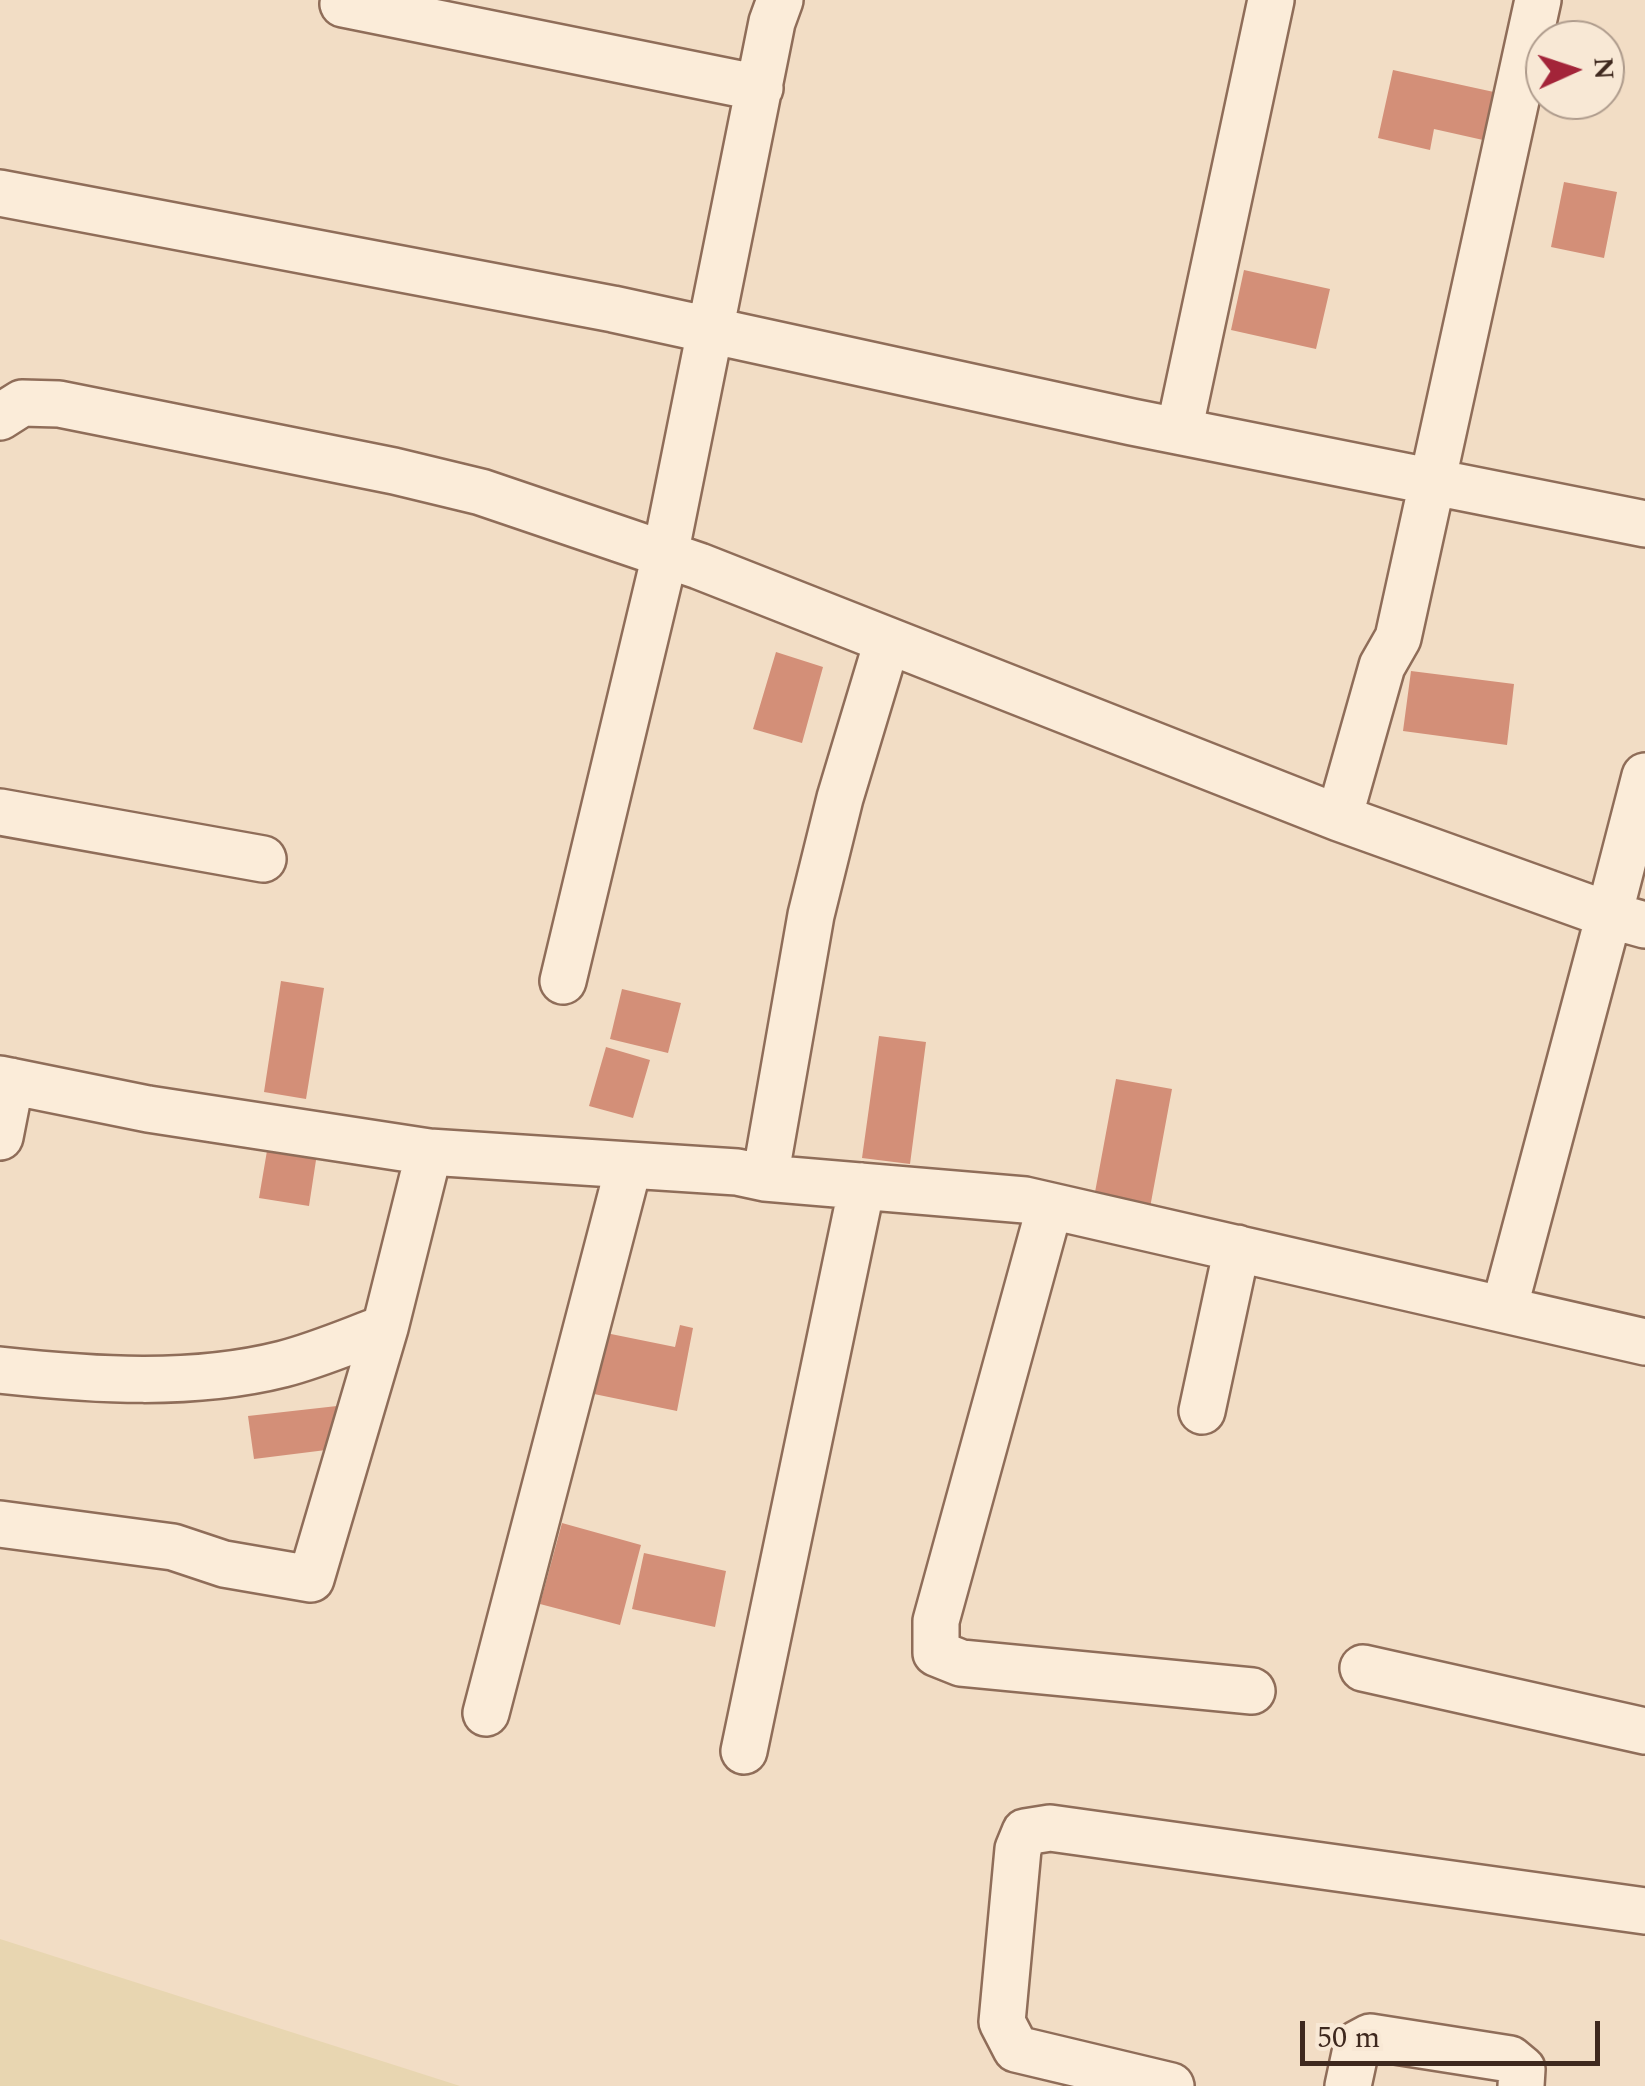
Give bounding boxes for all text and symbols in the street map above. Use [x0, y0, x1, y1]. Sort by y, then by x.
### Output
north arrow [1525, 20, 1625, 120]
text: N [1581, 56, 1626, 81]
scale bar [1305, 2001, 1605, 2063]
text: 50 m [1317, 2015, 1380, 2061]

